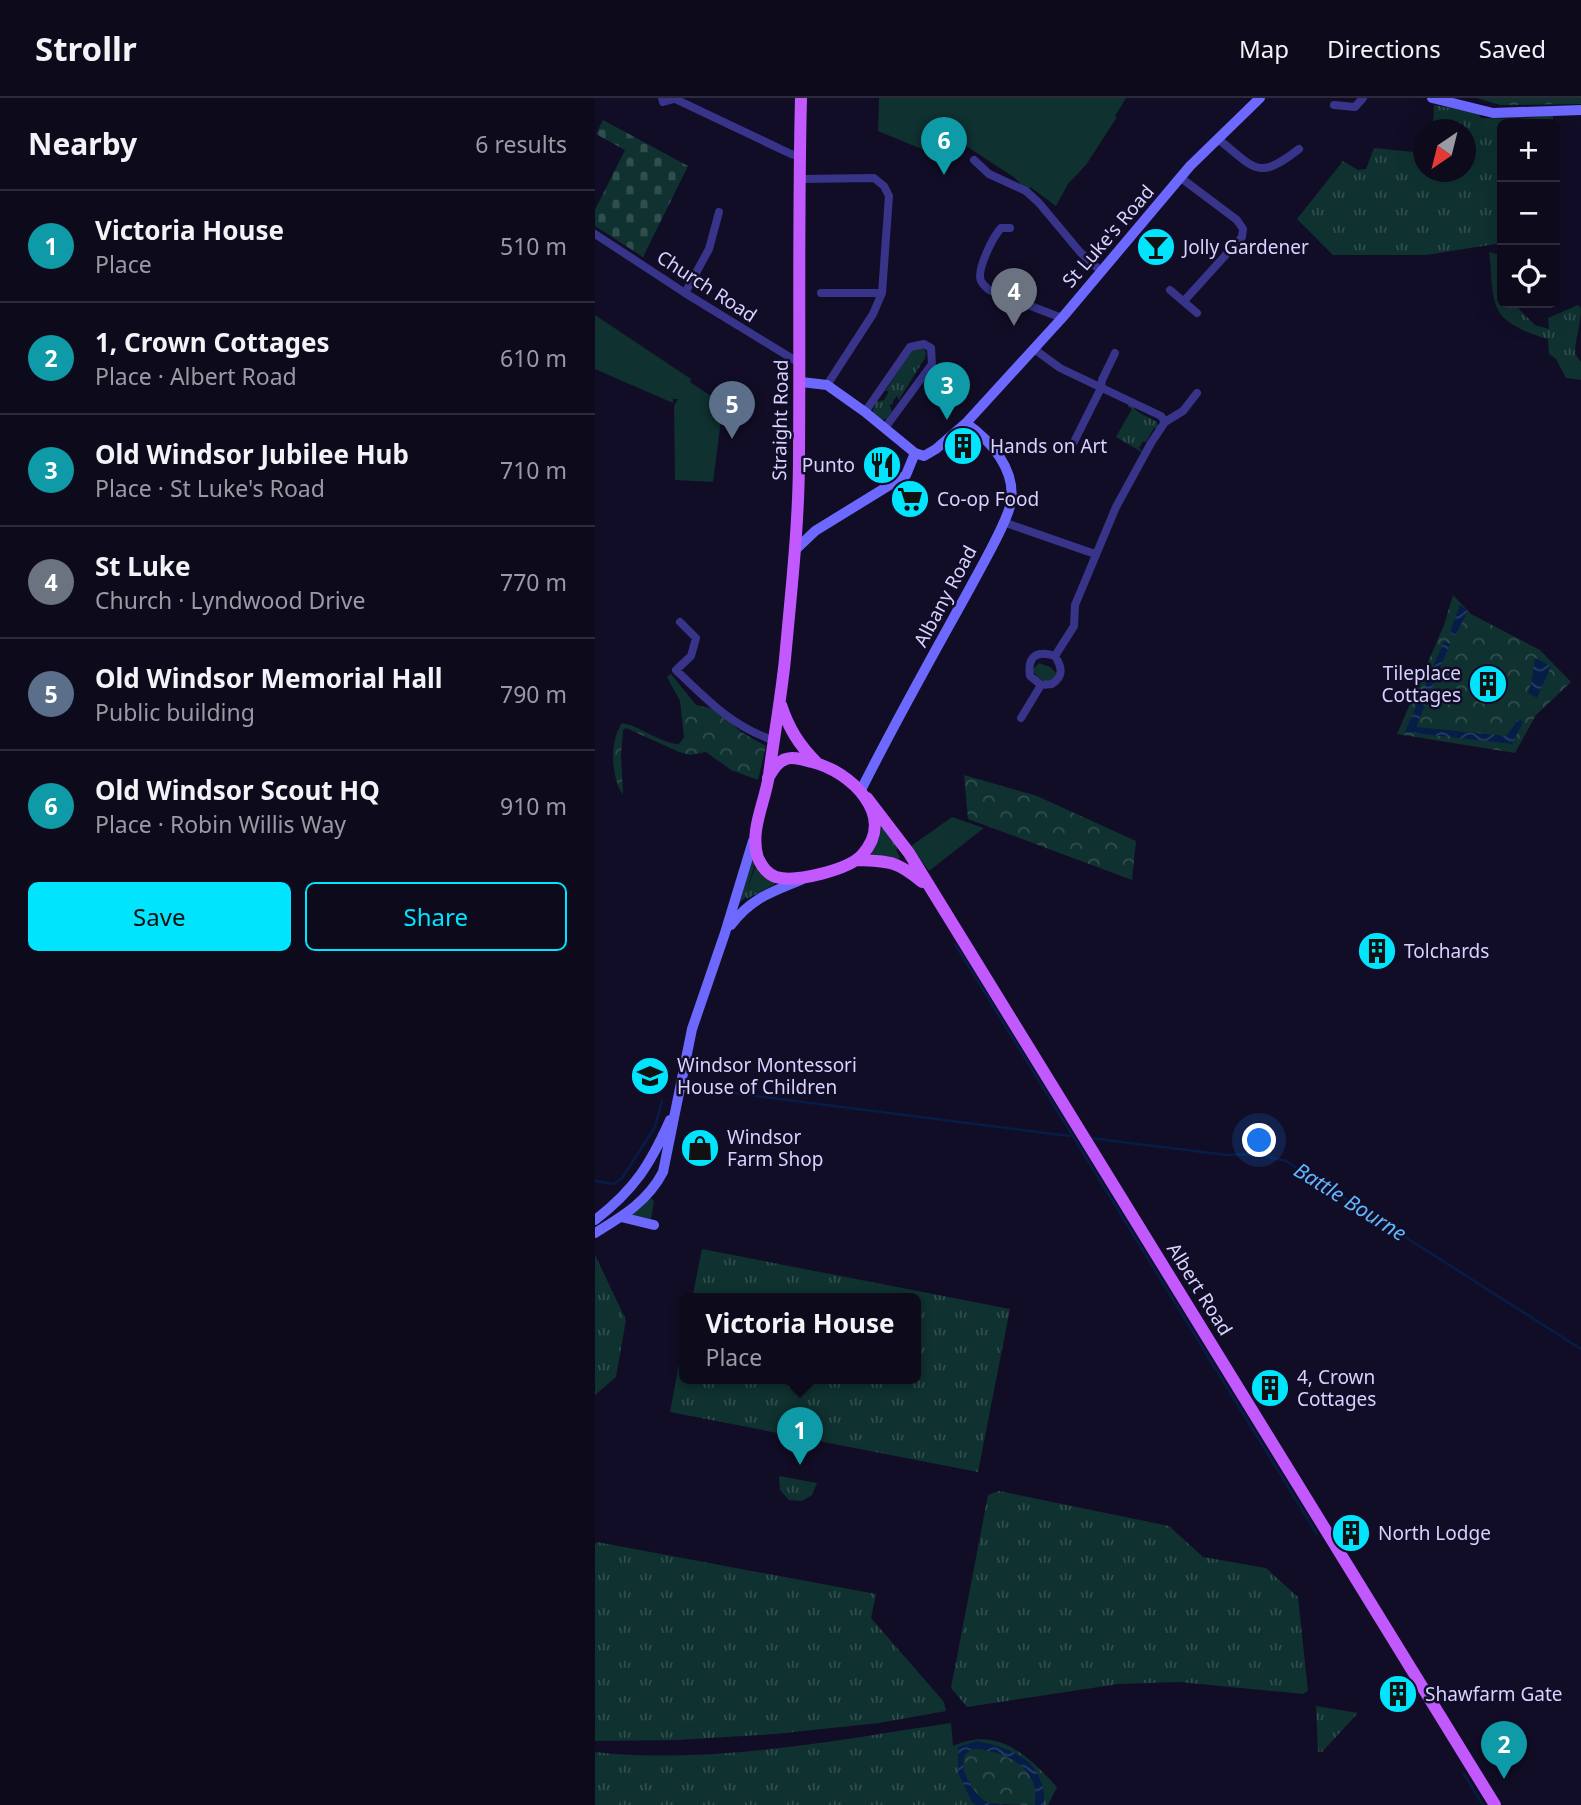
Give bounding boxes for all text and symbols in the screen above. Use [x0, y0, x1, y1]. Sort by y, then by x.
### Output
text: Strollr [35, 26, 137, 71]
text: Map [1239, 32, 1289, 65]
text: Directions [1327, 32, 1441, 65]
text: Saved [1479, 32, 1546, 65]
pin: 6 [921, 117, 967, 175]
north arrow [1413, 119, 1476, 182]
map controls [1497, 119, 1560, 308]
button: + [1497, 119, 1560, 182]
text: Nearby [28, 123, 137, 164]
text: 6 results [475, 128, 567, 160]
street label: St Luke's Road [1056, 179, 1160, 293]
button: − [1497, 182, 1560, 245]
text: Victoria House [95, 212, 284, 248]
bar icon: Jolly Gardener [1135, 226, 1177, 268]
text: 1 [44, 230, 58, 262]
text: 510 m [500, 230, 567, 262]
place label: Jolly Gardener [1181, 234, 1309, 260]
street label: Church Road [652, 244, 762, 328]
button: locate [1497, 245, 1560, 308]
text: Place [95, 248, 152, 280]
pin: 4 [991, 268, 1037, 326]
text: 1, Crown Cottages [95, 324, 330, 360]
text: 2 [44, 342, 58, 374]
text: 610 m [500, 342, 567, 374]
street label: Straight Road [766, 359, 794, 481]
text: Place · Albert Road [95, 360, 297, 392]
pin: 3 [924, 362, 970, 420]
pin: 5 [709, 381, 755, 439]
building icon: Hands on Art [942, 425, 984, 467]
place label: Hands on Art [990, 433, 1107, 459]
text: Old Windsor Jubilee Hub [95, 436, 409, 472]
restaurant icon: Punto [861, 444, 903, 486]
place label: Punto [802, 452, 855, 478]
text: 3 [44, 454, 58, 486]
text: 710 m [500, 454, 567, 486]
text: Place · St Luke's Road [95, 472, 325, 504]
supermarket icon: Co-op Food [889, 478, 931, 520]
place label: Co-op Food [937, 486, 1039, 512]
street label: Albany Road [907, 541, 983, 651]
text: St Luke [95, 548, 190, 584]
text: 4 [44, 566, 58, 598]
text: 770 m [500, 566, 567, 598]
text: Church · Lyndwood Drive [95, 584, 365, 616]
text: Old Windsor Memorial Hall [95, 660, 443, 696]
place label: Tileplace Cottages [1382, 660, 1461, 708]
building icon: Tileplace Cottages [1467, 663, 1509, 705]
text: 5 [44, 678, 58, 710]
text: 790 m [500, 678, 567, 710]
text: Public building [95, 696, 255, 728]
text: Old Windsor Scout HQ [95, 772, 380, 808]
text: 6 [44, 790, 58, 822]
text: 910 m [500, 790, 567, 822]
text: Place · Robin Willis Way [95, 808, 346, 840]
button: Save [28, 882, 291, 951]
button: Share [305, 882, 567, 951]
building icon: Tolchards [1356, 930, 1398, 972]
place label: Tolchards [1404, 938, 1489, 964]
place label: Windsor Montessori House of Children [677, 1052, 857, 1100]
school or university icon: Windsor Montessori House of Children [629, 1055, 671, 1097]
your location [1242, 1123, 1276, 1157]
place label: Windsor Farm Shop [727, 1124, 823, 1172]
shop icon: Windsor Farm Shop [679, 1127, 721, 1169]
water label: Battle Bourne [1289, 1156, 1412, 1247]
street label: Albert Road [1161, 1238, 1239, 1340]
popup [679, 1293, 921, 1384]
text: Victoria House [706, 1305, 894, 1341]
text: Place [706, 1341, 762, 1373]
place label: 4, Crown Cottages [1297, 1364, 1376, 1412]
building icon: 4, Crown Cottages [1249, 1367, 1291, 1409]
pin: 1 [777, 1407, 823, 1465]
building icon: North Lodge [1330, 1512, 1372, 1554]
place label: North Lodge [1378, 1520, 1491, 1546]
building icon: Shawfarm Gate [1377, 1673, 1419, 1715]
place label: Shawfarm Gate [1425, 1681, 1563, 1707]
pin: 2 [1481, 1721, 1527, 1779]

